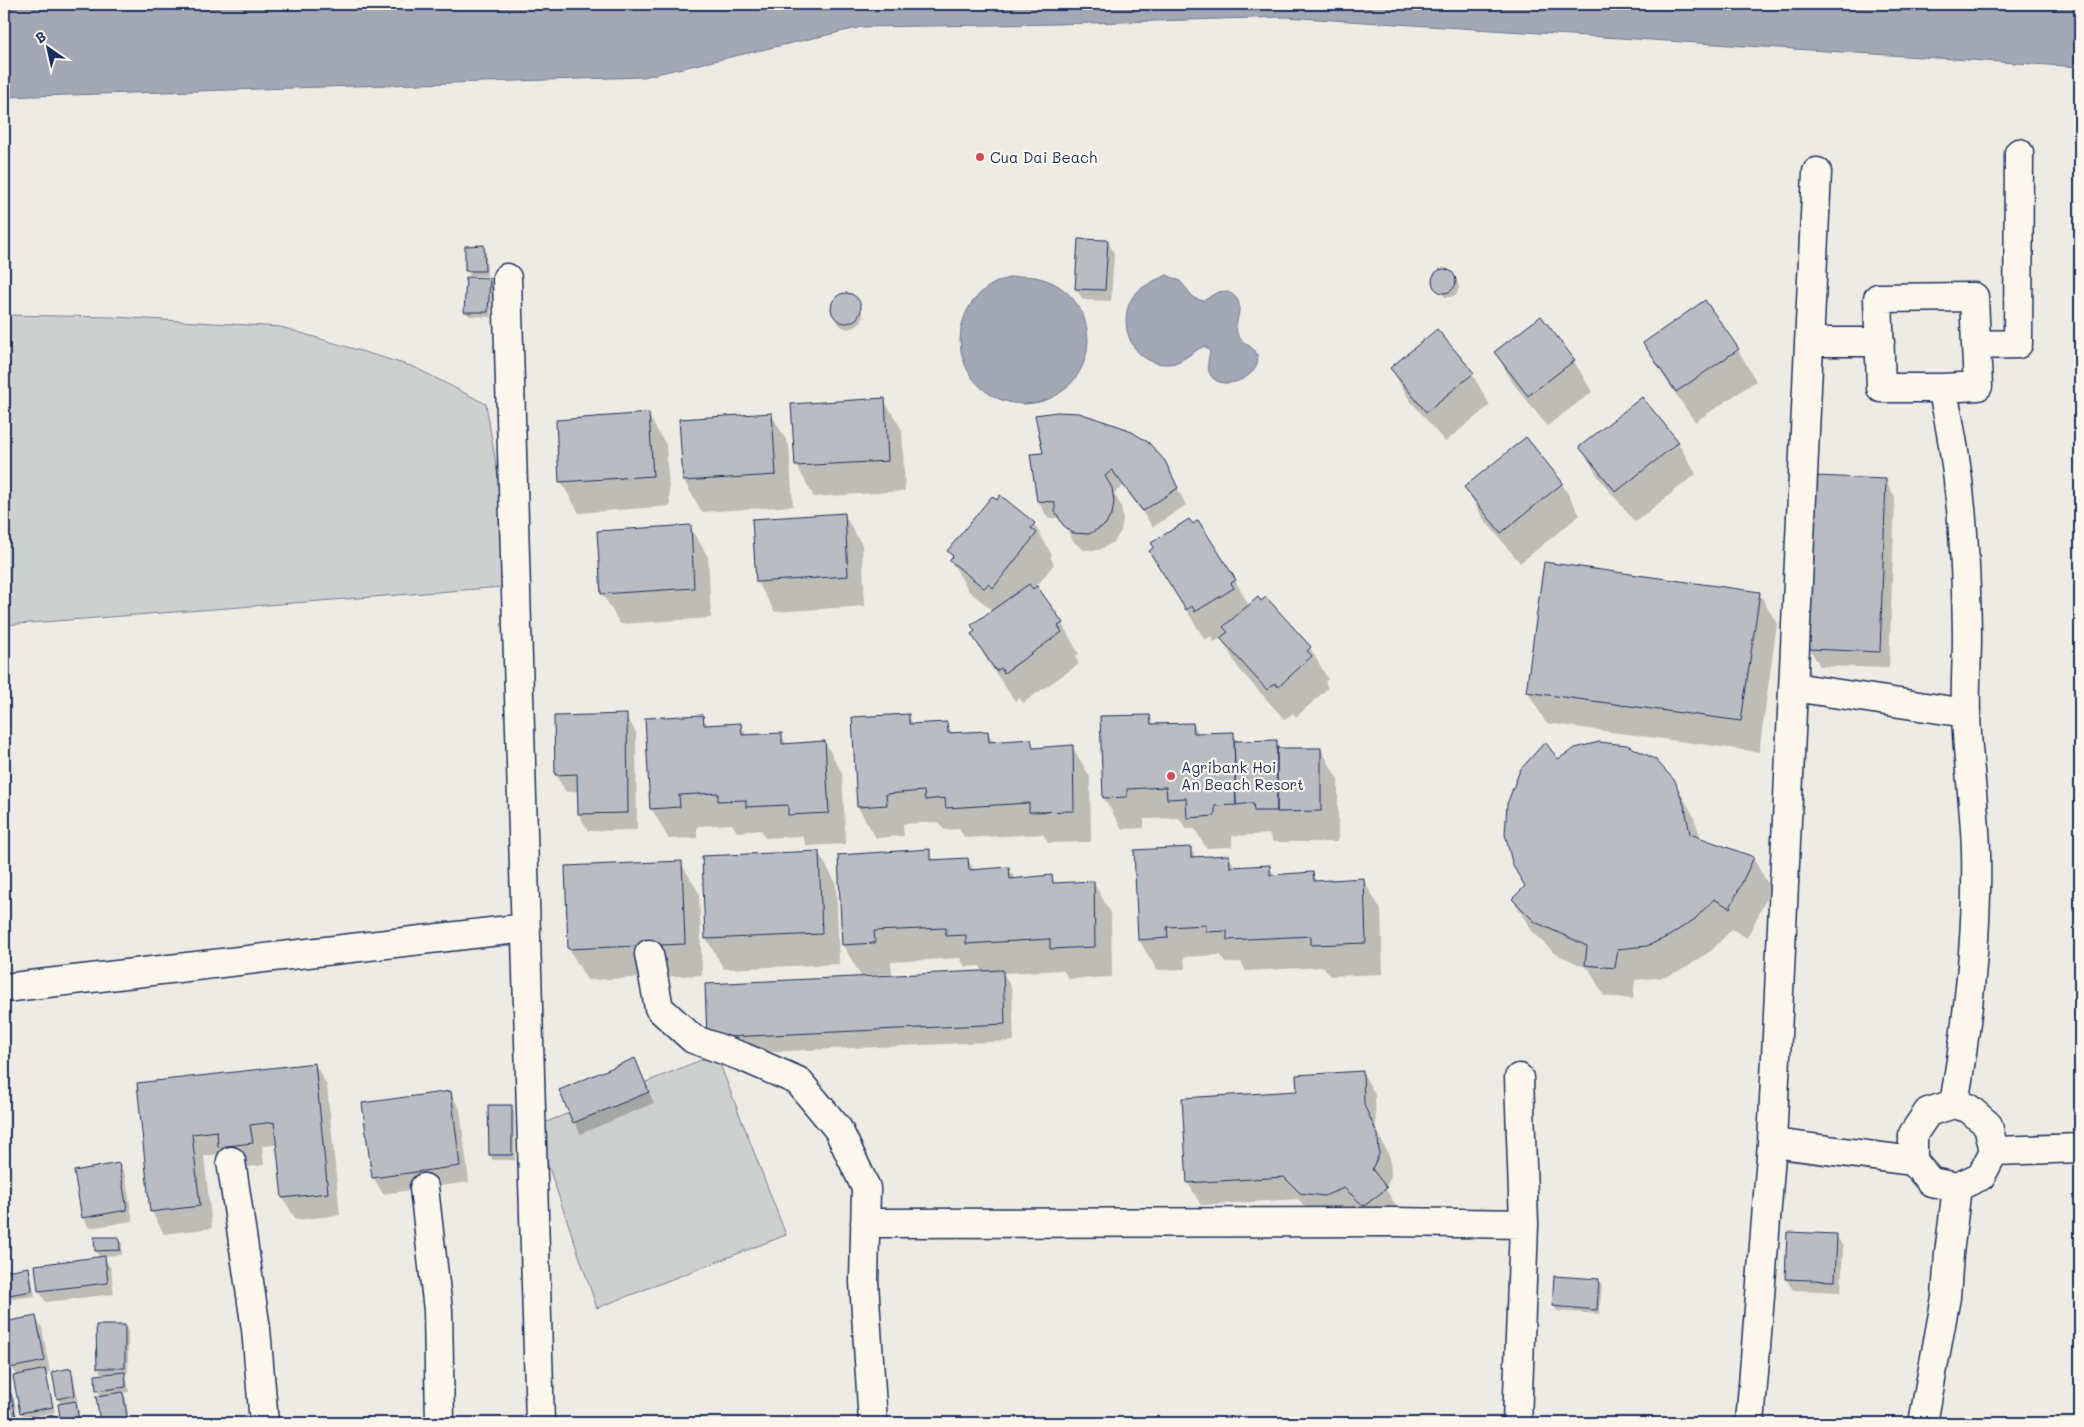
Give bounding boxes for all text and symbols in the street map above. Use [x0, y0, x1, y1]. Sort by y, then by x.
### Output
north arrow [22, 22, 72, 72]
text: B [31, 26, 50, 47]
place label: Cua Dai Beach [990, 147, 1097, 167]
marker: Cua Dai Beach [974, 151, 986, 163]
place label: Agribank Hoi An Beach Resort [1181, 757, 1304, 794]
marker: Agribank Hoi An Beach Resort [1165, 770, 1177, 782]

